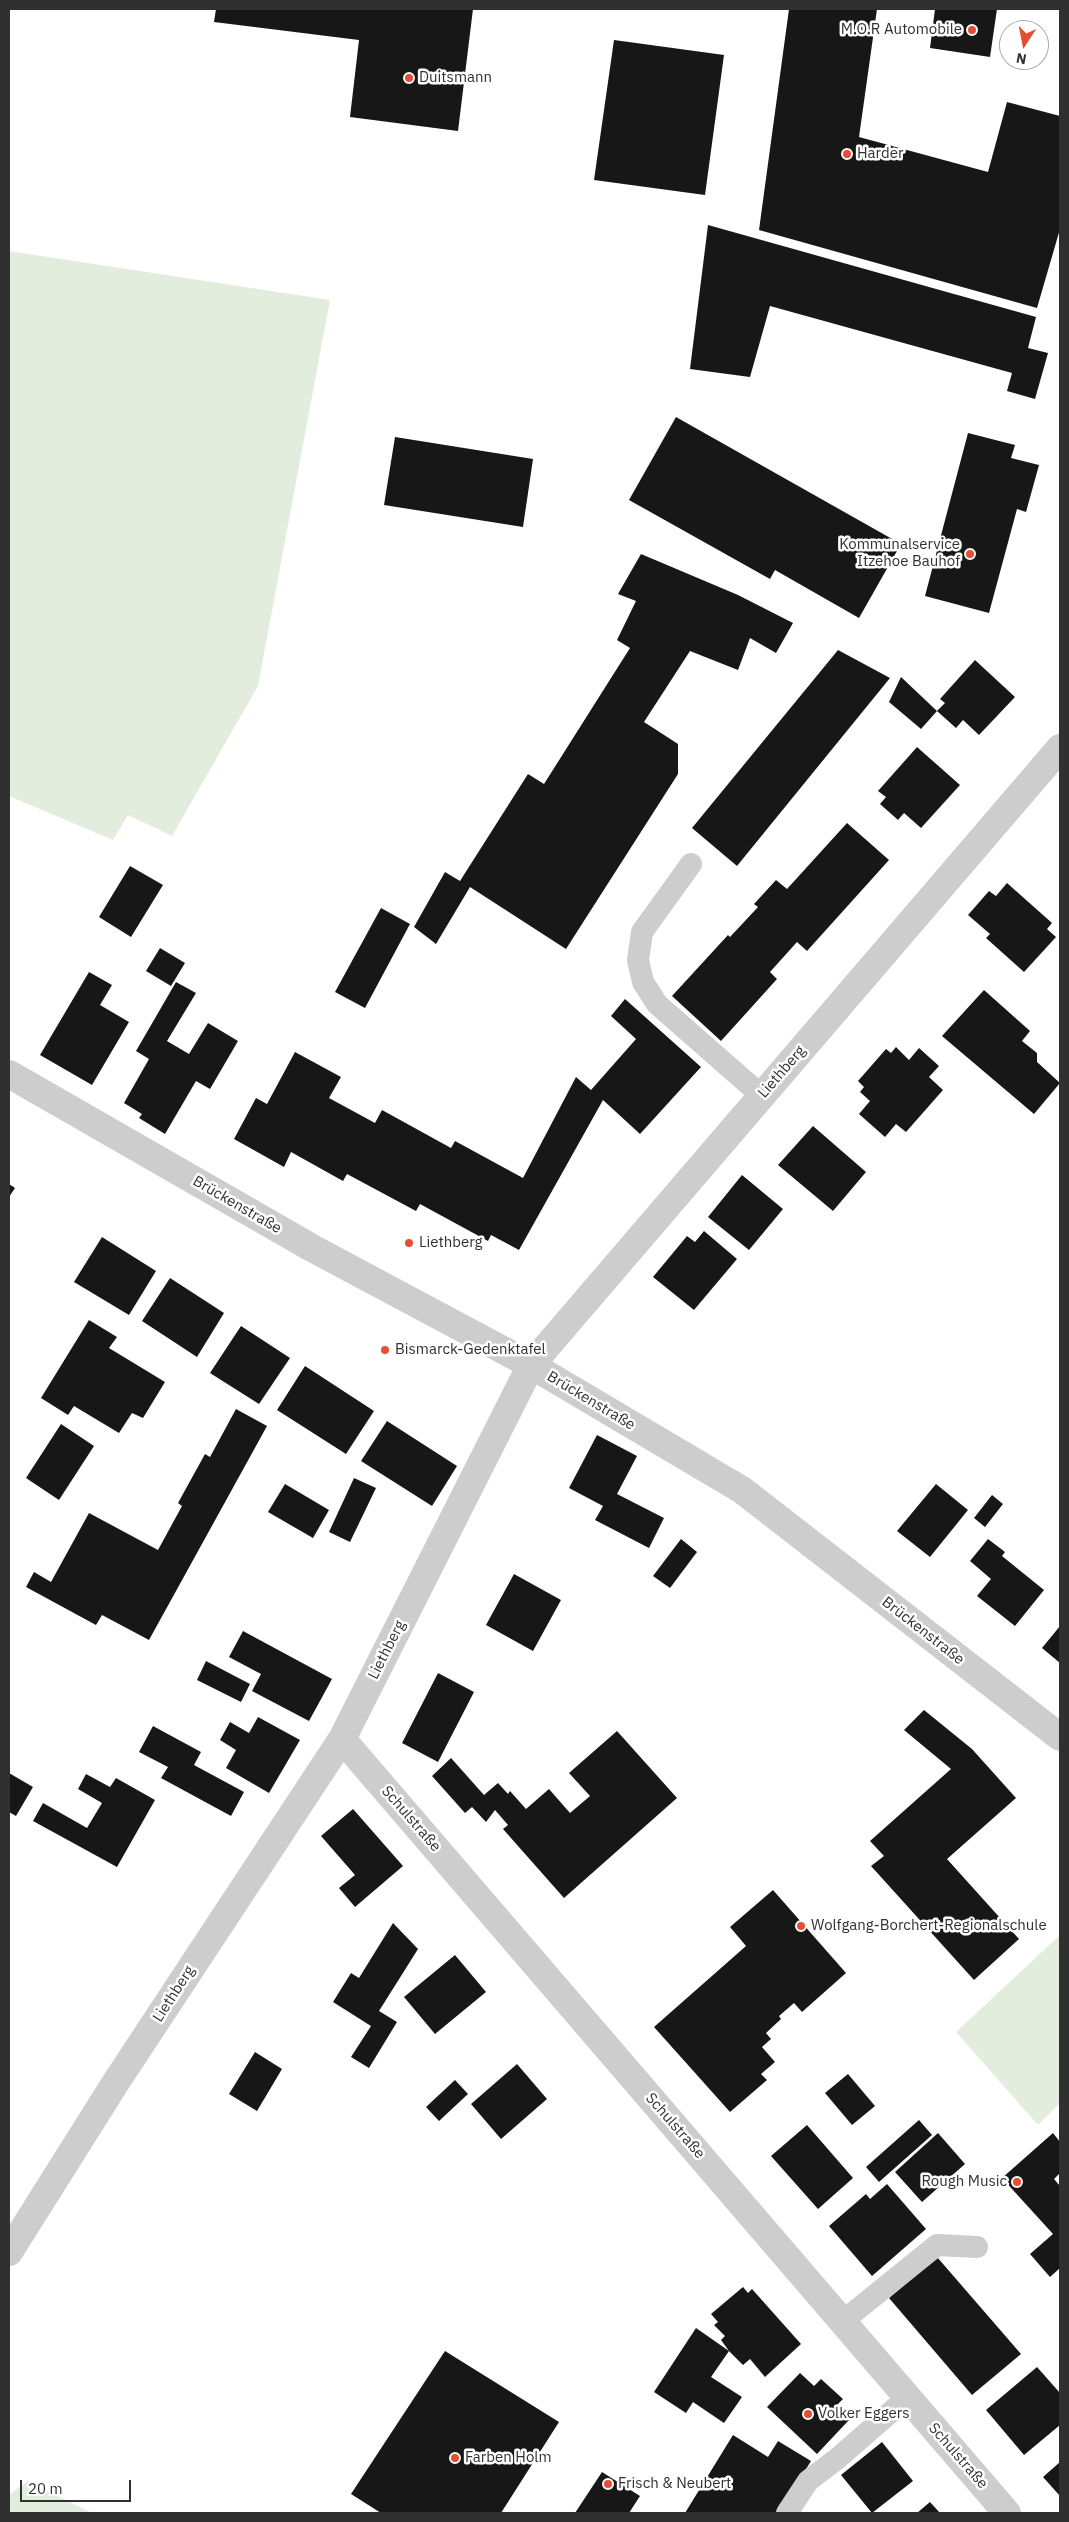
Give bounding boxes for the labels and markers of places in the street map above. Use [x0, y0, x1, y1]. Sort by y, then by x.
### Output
place label: M.O.R Automobile [841, 21, 962, 39]
marker: M.O.R Automobile [966, 24, 978, 36]
place label: Duitsmann [419, 69, 492, 87]
marker: Duitsmann [403, 72, 415, 84]
place label: Harder [857, 145, 903, 163]
marker: Harder [841, 148, 853, 160]
place label: Kommunalservice Itzehoe Bauhof [839, 536, 960, 571]
marker: Kommunalservice Itzehoe Bauhof [964, 548, 976, 560]
place label: Liethberg [419, 1234, 482, 1252]
marker: Liethberg [403, 1237, 415, 1249]
place label: Bismarck-Gedenktafel [395, 1341, 546, 1359]
marker: Bismarck-Gedenktafel [379, 1344, 391, 1356]
place label: Wolfgang-Borchert-Regionalschule [811, 1917, 1047, 1935]
marker: Wolfgang-Borchert-Regionalschule [795, 1920, 807, 1932]
place label: Rough Music [921, 2173, 1007, 2191]
marker: Rough Music [1011, 2176, 1023, 2188]
place label: Volker Eggers [818, 2405, 910, 2423]
marker: Volker Eggers [802, 2408, 814, 2420]
place label: Farben Holm [465, 2449, 551, 2467]
marker: Farben Holm [449, 2452, 461, 2464]
place label: Frisch & Neubert [618, 2475, 731, 2493]
marker: Frisch & Neubert [602, 2478, 614, 2490]

